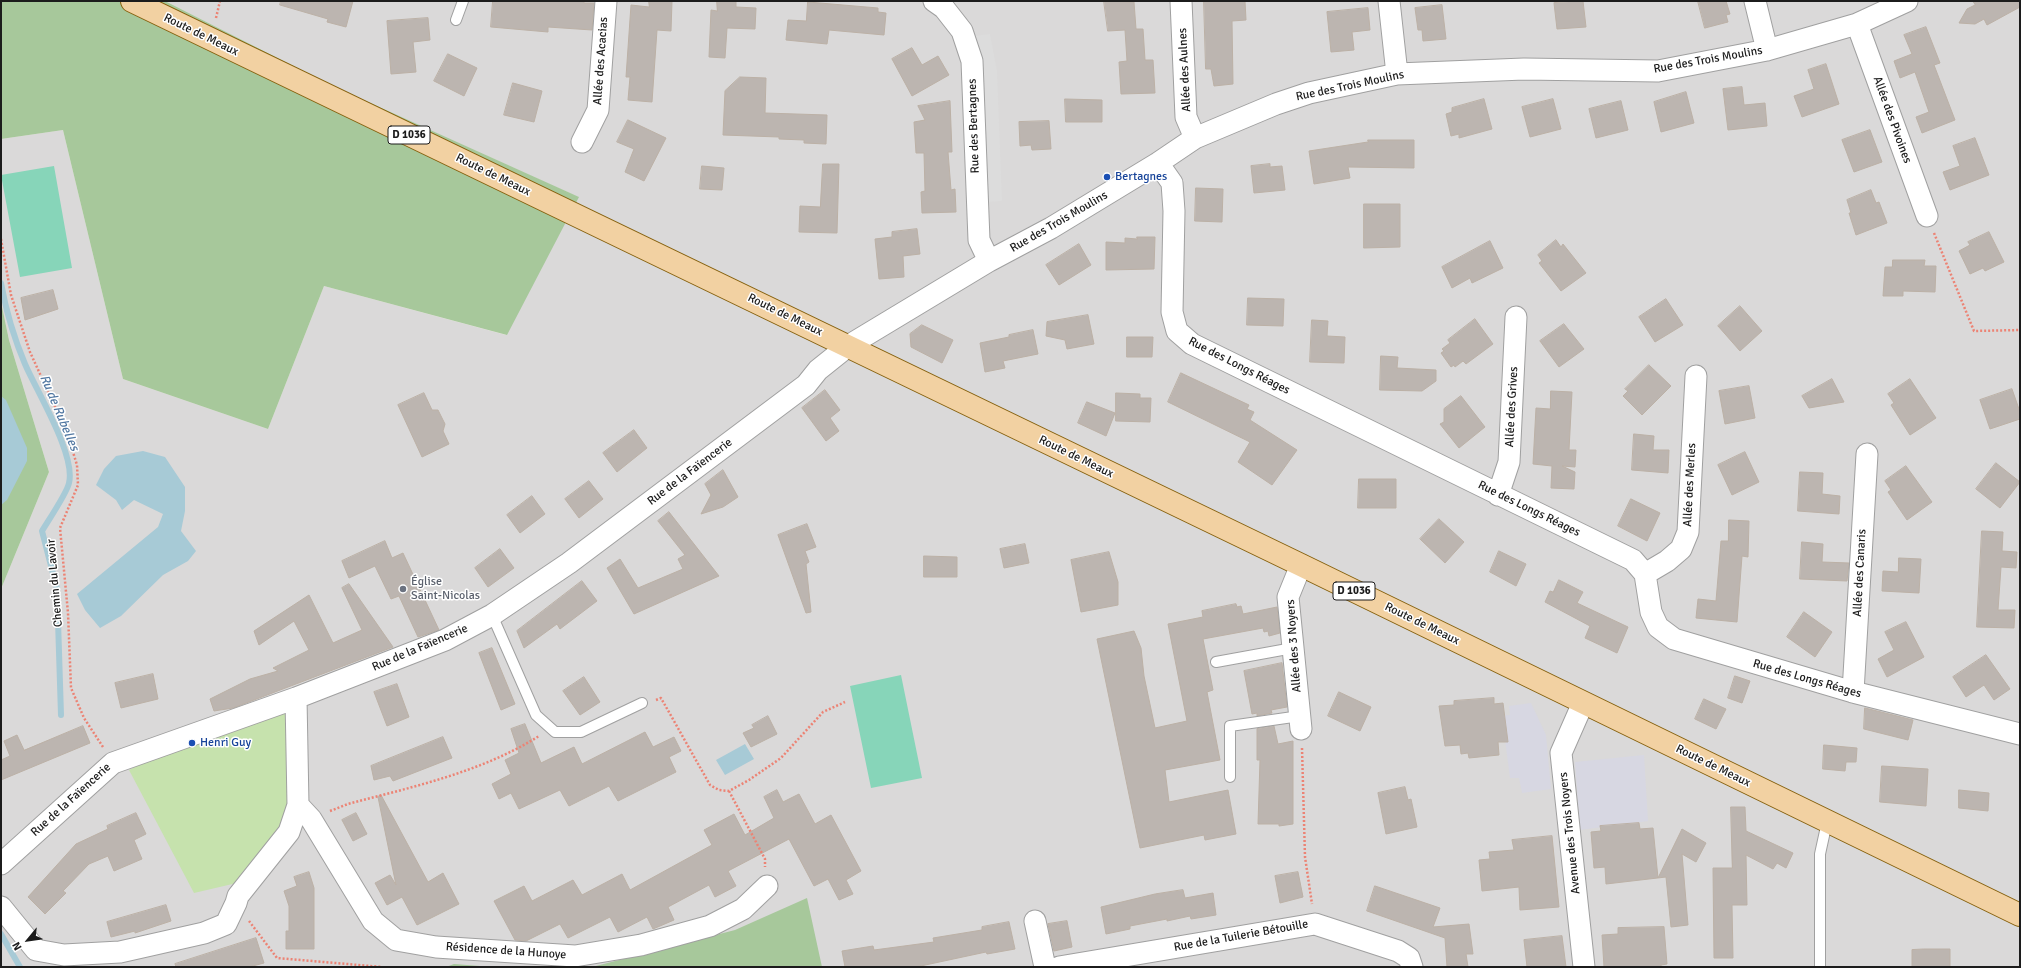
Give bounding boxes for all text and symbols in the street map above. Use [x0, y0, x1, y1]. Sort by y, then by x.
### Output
street label: Route de Meaux [161, 11, 241, 59]
street label: Allée des Acacias [591, 16, 611, 106]
street label: Allée des Aulnes [1176, 28, 1194, 112]
street label: Rue des Trois Moulins [1652, 43, 1764, 77]
street label: Rue des Trois Moulins [1295, 67, 1405, 105]
street label: Allée des Pivoines [1870, 75, 1914, 165]
street label: Rue des Bertagnes [965, 78, 983, 174]
road number: D 1036 [388, 126, 430, 144]
street label: Route de Meaux [453, 151, 533, 199]
place label: Bertagnes [1115, 170, 1167, 184]
marker: Bertagnes [1102, 172, 1112, 182]
street label: Rue des Trois Moulins [1008, 188, 1110, 256]
street label: Route de Meaux [745, 291, 825, 339]
street label: Rue des Longs Réages [1186, 334, 1292, 398]
street label: Allée des Grives [1503, 366, 1521, 448]
water label: Ru de Rubelles [36, 373, 82, 453]
street label: Route de Meaux [1036, 433, 1116, 481]
street label: Rue de la Faïencerie [645, 435, 735, 509]
street label: Allée des Merles [1681, 443, 1699, 527]
street label: Rue des Longs Réages [1475, 478, 1583, 540]
street label: Allée des Canaris [1851, 529, 1869, 617]
street label: Chemin du Lavoir [44, 538, 66, 628]
place label: Église Saint-Nicolas [411, 575, 480, 603]
road number: D 1036 [1333, 582, 1375, 600]
marker: Église Saint-Nicolas [398, 584, 408, 594]
street label: Allée des 3 Noyers [1284, 599, 1304, 693]
street label: Route de Meaux [1382, 600, 1462, 648]
street label: Rue de la Faïencerie [370, 621, 470, 675]
street label: Rue des Longs Réages [1751, 657, 1863, 701]
place label: Henri Guy [200, 736, 251, 750]
marker: Henri Guy [187, 738, 197, 748]
street label: Route de Meaux [1673, 742, 1753, 790]
street label: Rue de la Faïencerie [28, 760, 114, 840]
street label: Avenue des Trois Noyers [1556, 771, 1584, 895]
street label: Rue de la Tuilerie Bétouille [1173, 917, 1309, 955]
north arrow [8, 920, 48, 960]
text: N [10, 940, 25, 953]
street label: Résidence de la Hunoye [445, 940, 567, 962]

